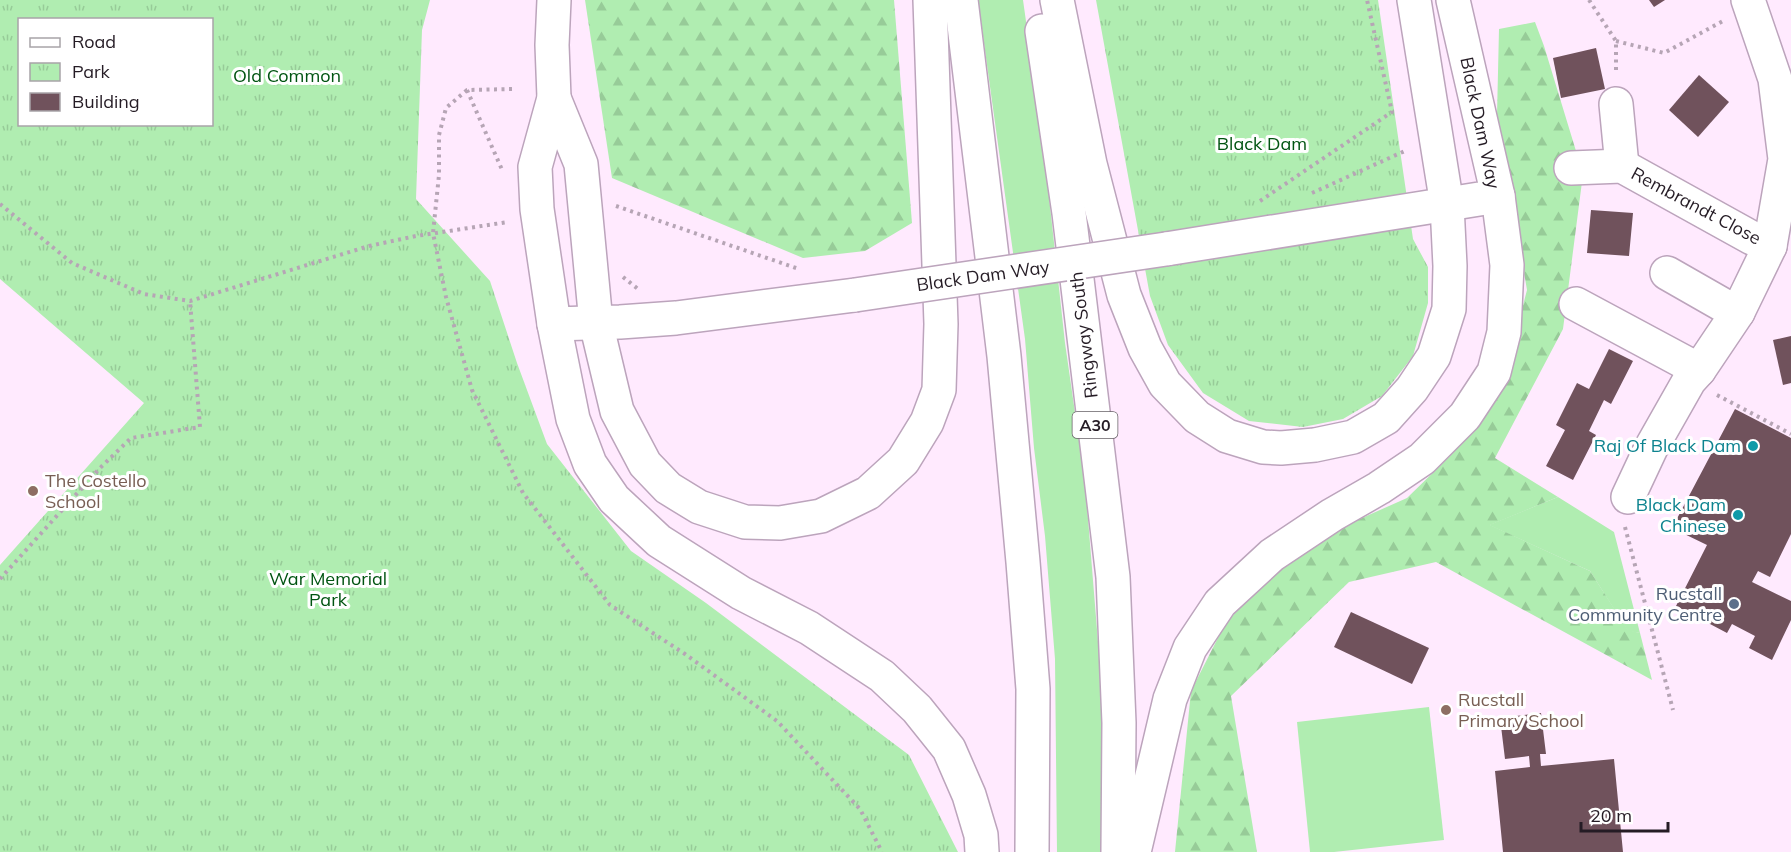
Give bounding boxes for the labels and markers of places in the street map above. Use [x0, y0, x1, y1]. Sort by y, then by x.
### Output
place label: Raj Of Black Dam [1594, 434, 1741, 457]
marker: Raj Of Black Dam [1746, 439, 1760, 453]
place label: The Costello School [45, 469, 147, 513]
marker: The Costello School [26, 484, 40, 498]
place label: Black Dam Chinese [1636, 493, 1726, 537]
marker: Black Dam Chinese [1731, 508, 1745, 522]
place label: Rucstall Community Centre [1568, 582, 1722, 626]
marker: Rucstall Community Centre [1727, 597, 1741, 611]
place label: Rucstall Primary School [1458, 688, 1584, 732]
marker: Rucstall Primary School [1439, 703, 1453, 717]

